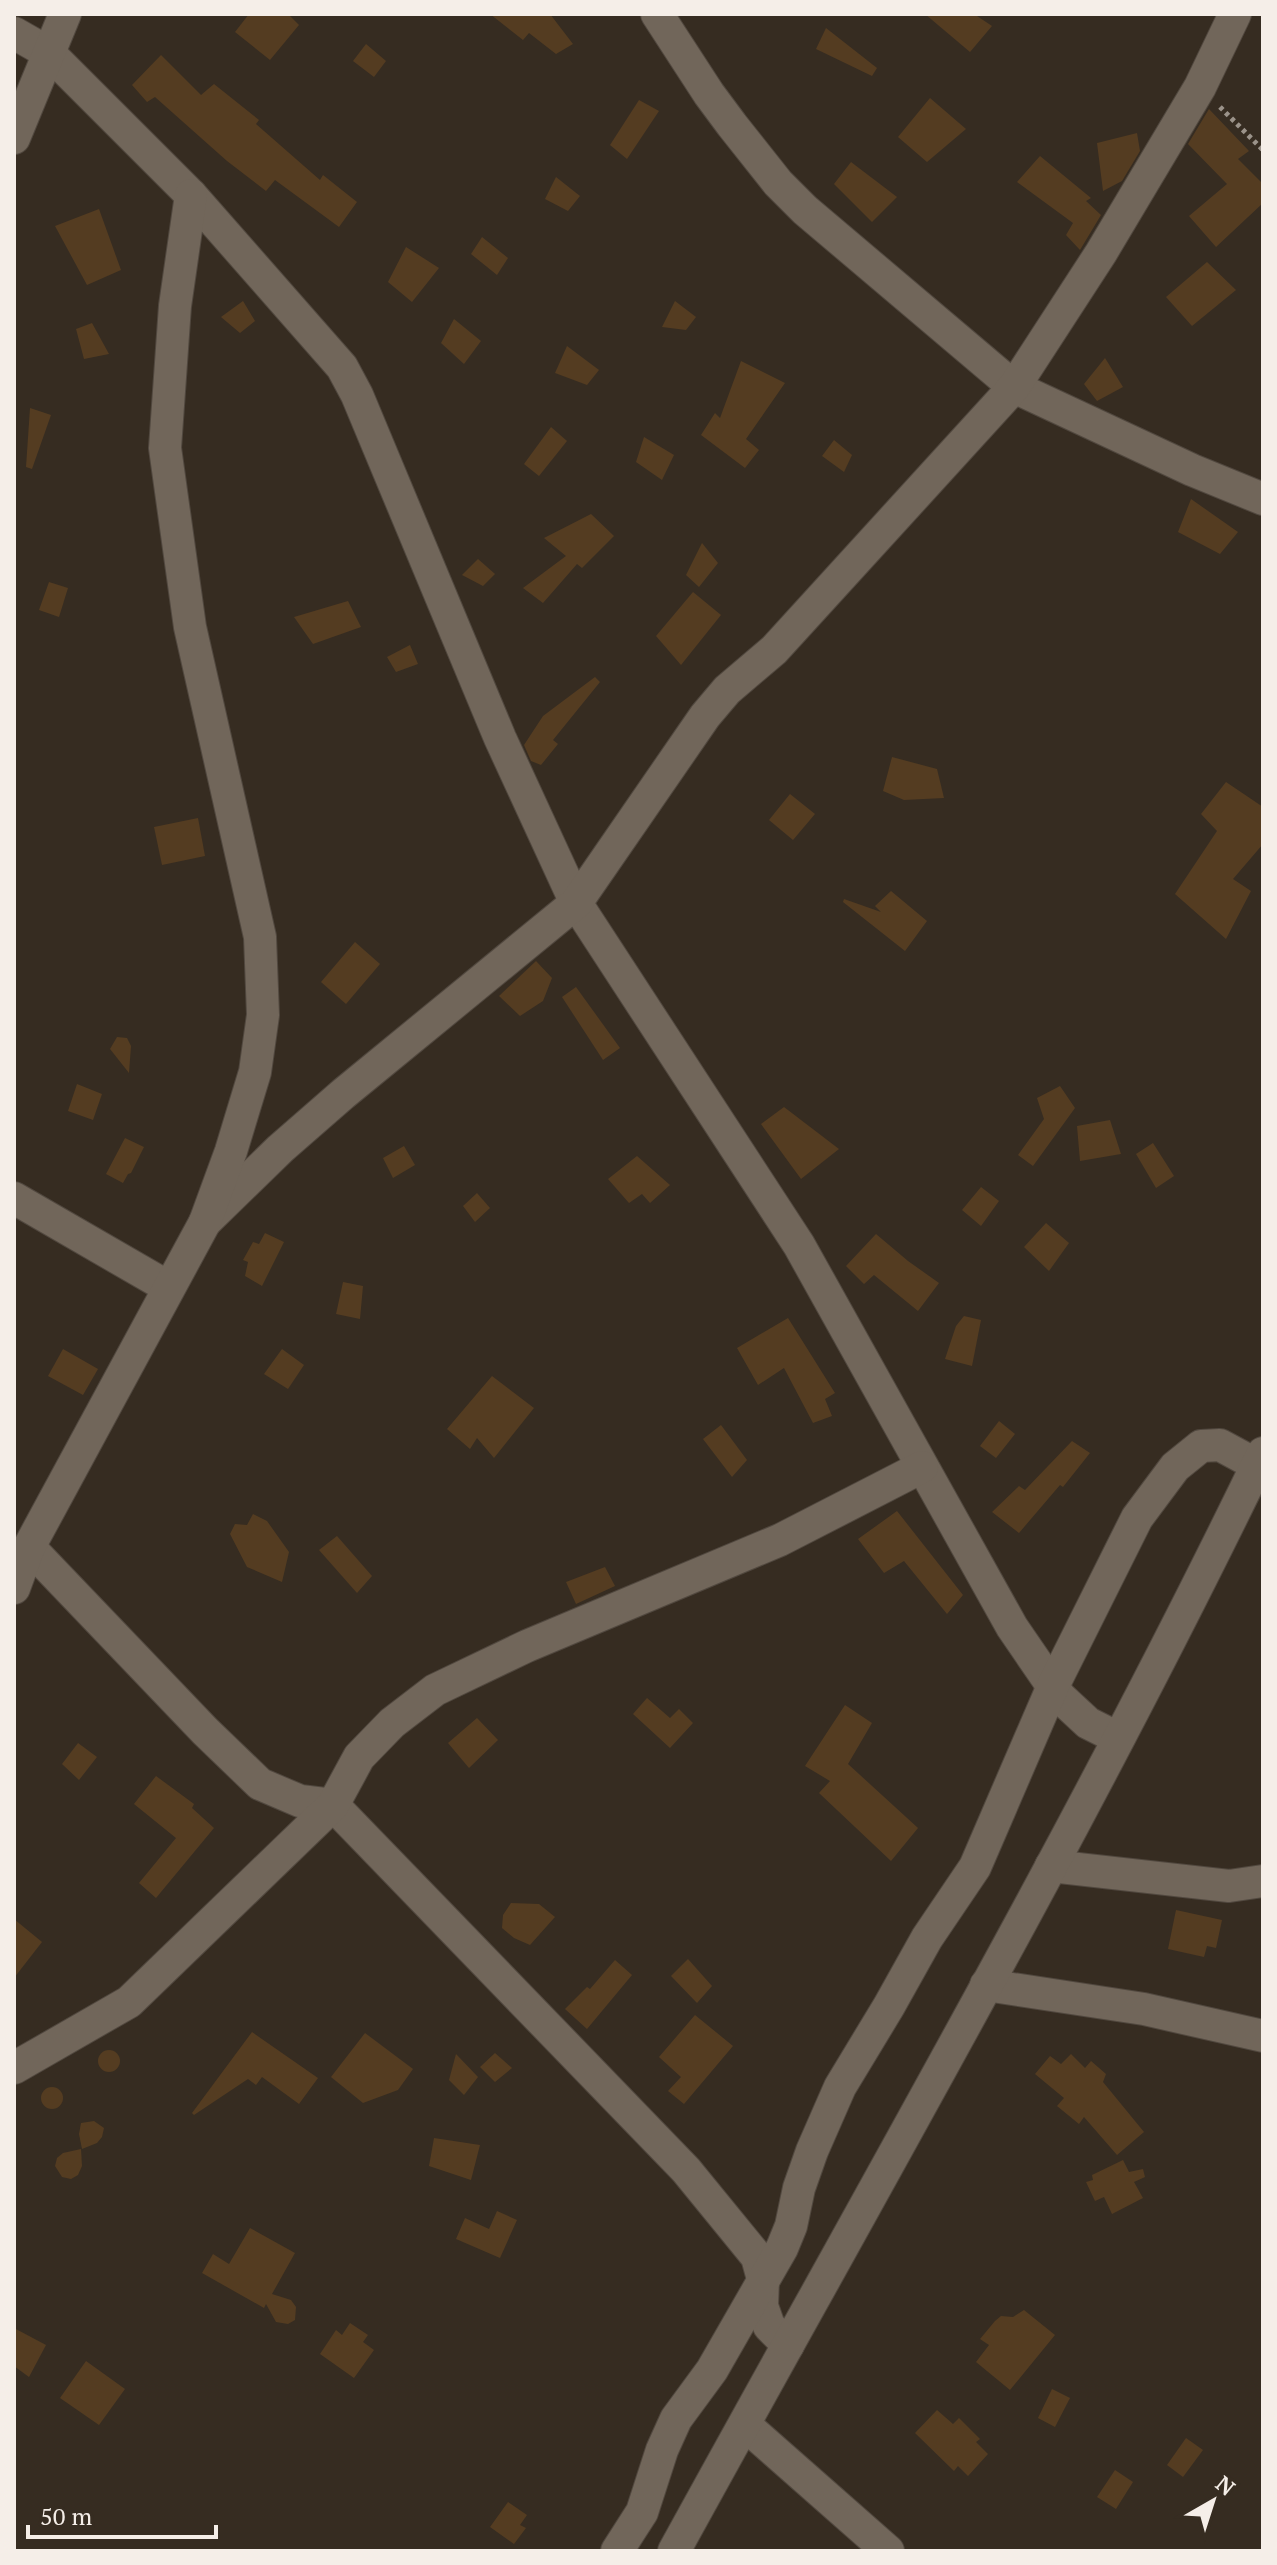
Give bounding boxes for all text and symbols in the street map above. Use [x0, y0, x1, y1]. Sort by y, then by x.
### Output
north arrow [1173, 2461, 1253, 2541]
text: N [1210, 2469, 1242, 2502]
scale bar [28, 2489, 216, 2539]
text: 50 m [40, 2500, 92, 2532]

